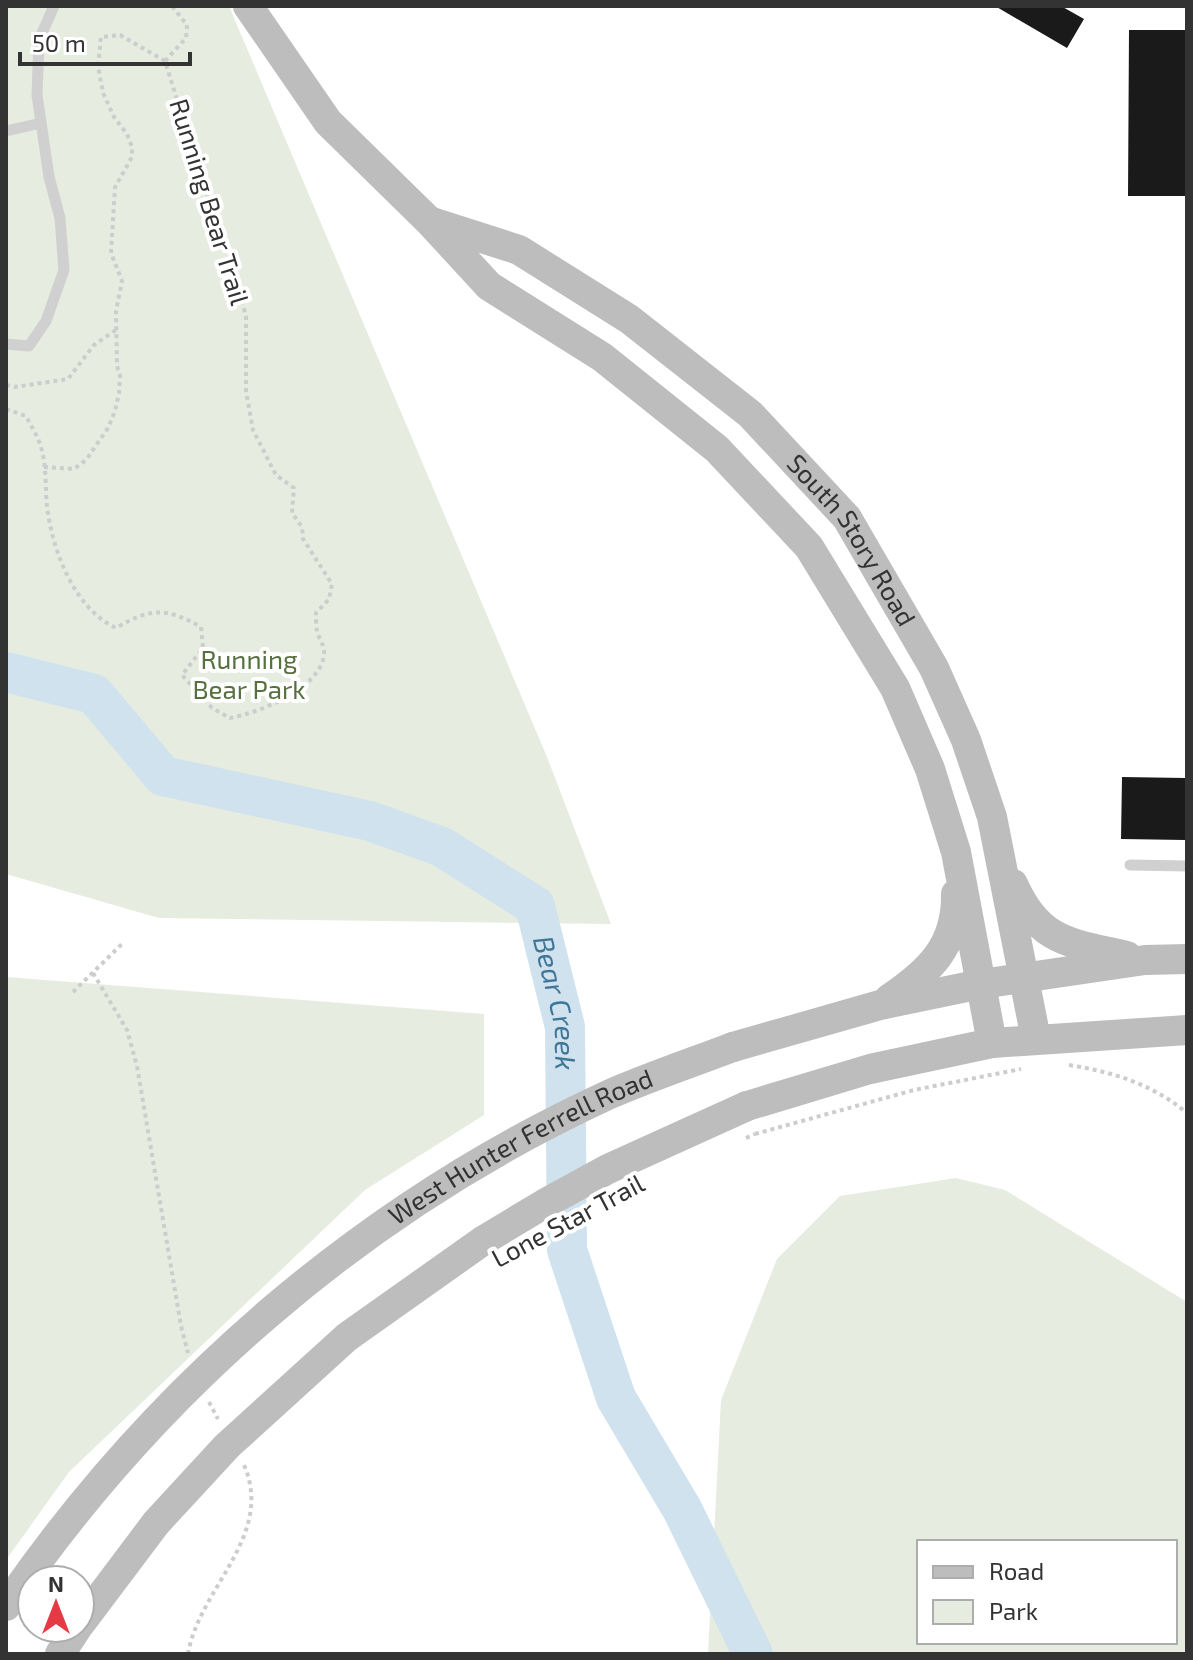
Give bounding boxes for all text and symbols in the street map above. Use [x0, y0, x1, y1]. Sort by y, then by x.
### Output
scale bar [20, 16, 190, 66]
text: 50 m [32, 28, 86, 57]
street label: Running Bear Trail [164, 95, 257, 309]
street label: South Story Road [781, 447, 923, 631]
park label: Running Bear Park [192, 643, 306, 704]
water label: Bear Creek [527, 932, 583, 1070]
street label: West Hunter Ferrell Road [382, 1061, 657, 1230]
street label: Lone Star Trail [486, 1166, 649, 1273]
legend [917, 1540, 1177, 1644]
text: Road [989, 1556, 1044, 1585]
north arrow [16, 1564, 96, 1644]
text: N [48, 1570, 64, 1596]
text: Park [989, 1596, 1038, 1625]

